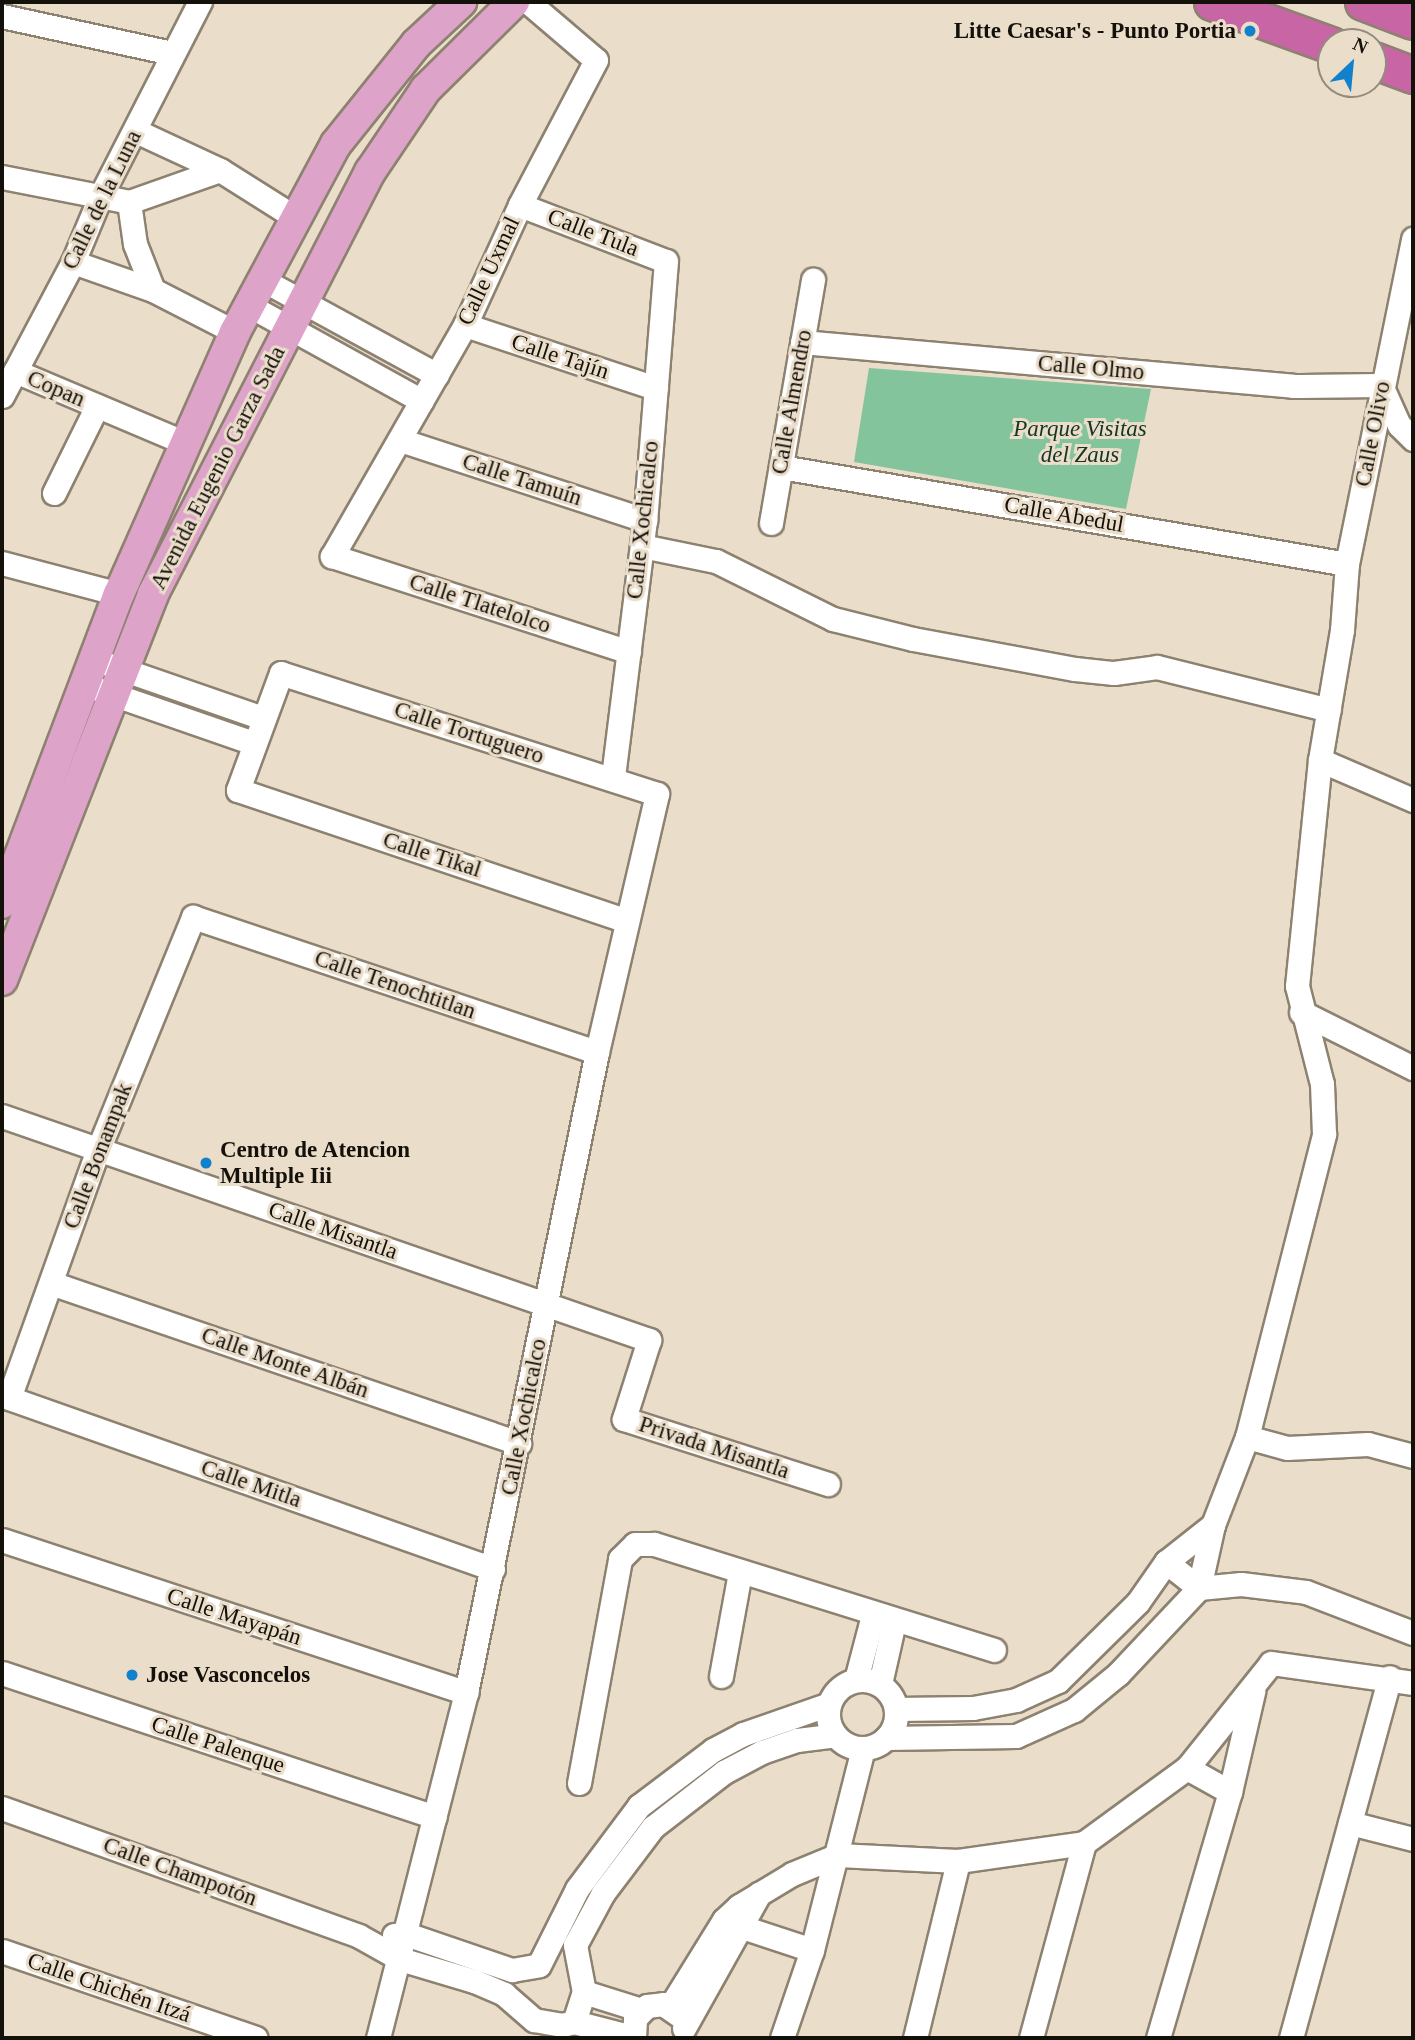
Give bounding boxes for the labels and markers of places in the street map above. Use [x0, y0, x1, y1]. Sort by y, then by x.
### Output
place label: Litte Caesar's - Punto Portia [954, 17, 1236, 45]
marker: Litte Caesar's - Punto Portia [1242, 23, 1258, 39]
place label: Centro de Atencion Multiple Iii [220, 1136, 411, 1190]
marker: Centro de Atencion Multiple Iii [198, 1155, 214, 1171]
place label: Jose Vasconcelos [146, 1661, 311, 1689]
marker: Jose Vasconcelos [124, 1667, 140, 1683]

